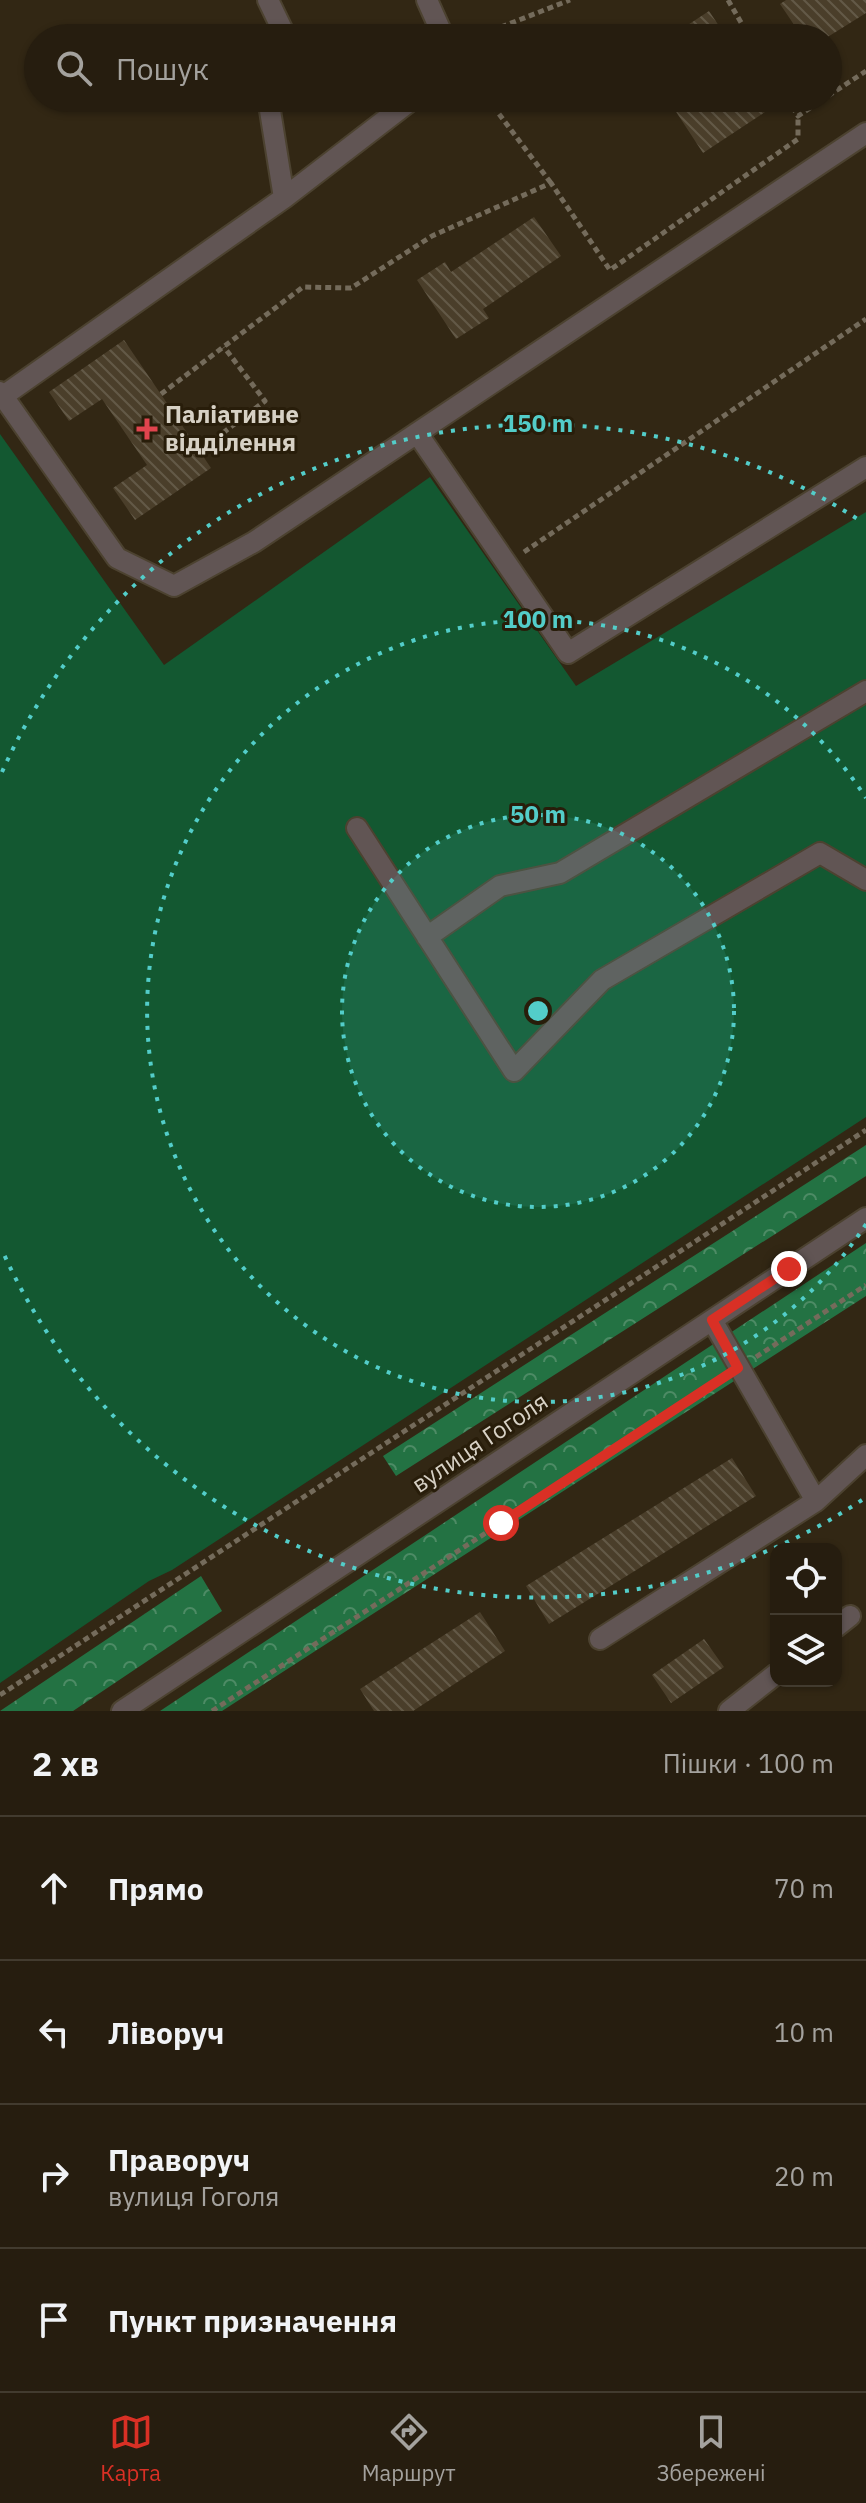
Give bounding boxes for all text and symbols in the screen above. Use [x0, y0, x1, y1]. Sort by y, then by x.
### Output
search box [24, 24, 842, 112]
icon: search [52, 46, 96, 90]
text: Пошук [116, 49, 209, 88]
place label: Паліативне відділення [165, 398, 299, 458]
text: 150 m [503, 407, 573, 439]
marker: Паліативне відділення [136, 418, 158, 440]
text: 100 m [503, 603, 573, 635]
text: 50 m [510, 798, 566, 830]
centre of rings [524, 997, 552, 1025]
route end [771, 1251, 807, 1287]
street label: вулиця Гоголя [405, 1385, 554, 1500]
route start [483, 1505, 519, 1541]
map controls [770, 1543, 842, 1687]
button: locate [770, 1543, 842, 1615]
button: layers [770, 1615, 842, 1687]
text: 2 хв [32, 1741, 99, 1785]
text: Пішки · 100 m [663, 1746, 834, 1780]
icon: ahead [32, 1866, 76, 1910]
text: Прямо [108, 1869, 204, 1908]
text: 70 m [774, 1871, 834, 1905]
icon: left [32, 2010, 76, 2054]
text: Ліворуч [108, 2013, 224, 2052]
text: 10 m [774, 2015, 834, 2049]
text: Праворуч [108, 2140, 250, 2179]
icon: right [32, 2154, 76, 2198]
text: 20 m [774, 2159, 834, 2193]
text: вулиця Гоголя [108, 2179, 279, 2213]
icon: arrive [32, 2298, 76, 2342]
text: Пункт призначення [108, 2301, 397, 2340]
tab: Карта [100, 2410, 161, 2487]
tab: Маршрут [362, 2410, 456, 2487]
tab: Збережені [656, 2410, 766, 2487]

